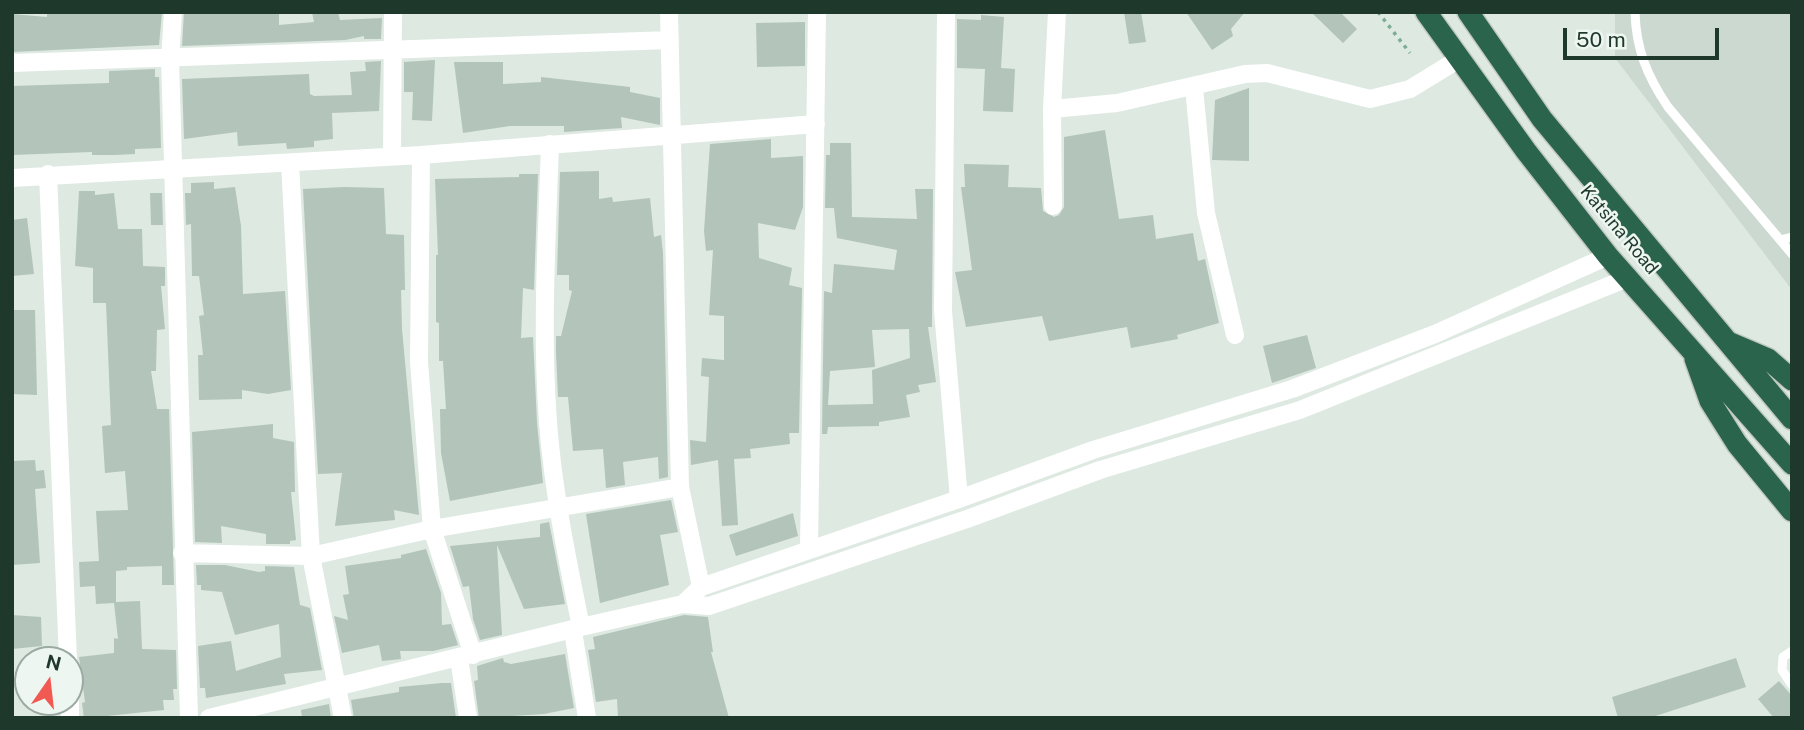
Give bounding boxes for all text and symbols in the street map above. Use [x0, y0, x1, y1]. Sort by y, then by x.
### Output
scale bar [1566, 14, 1722, 58]
text: 50 m [1576, 27, 1626, 52]
street label: Katsina Road [1575, 181, 1663, 279]
north arrow [14, 646, 84, 716]
text: N [44, 650, 63, 675]

